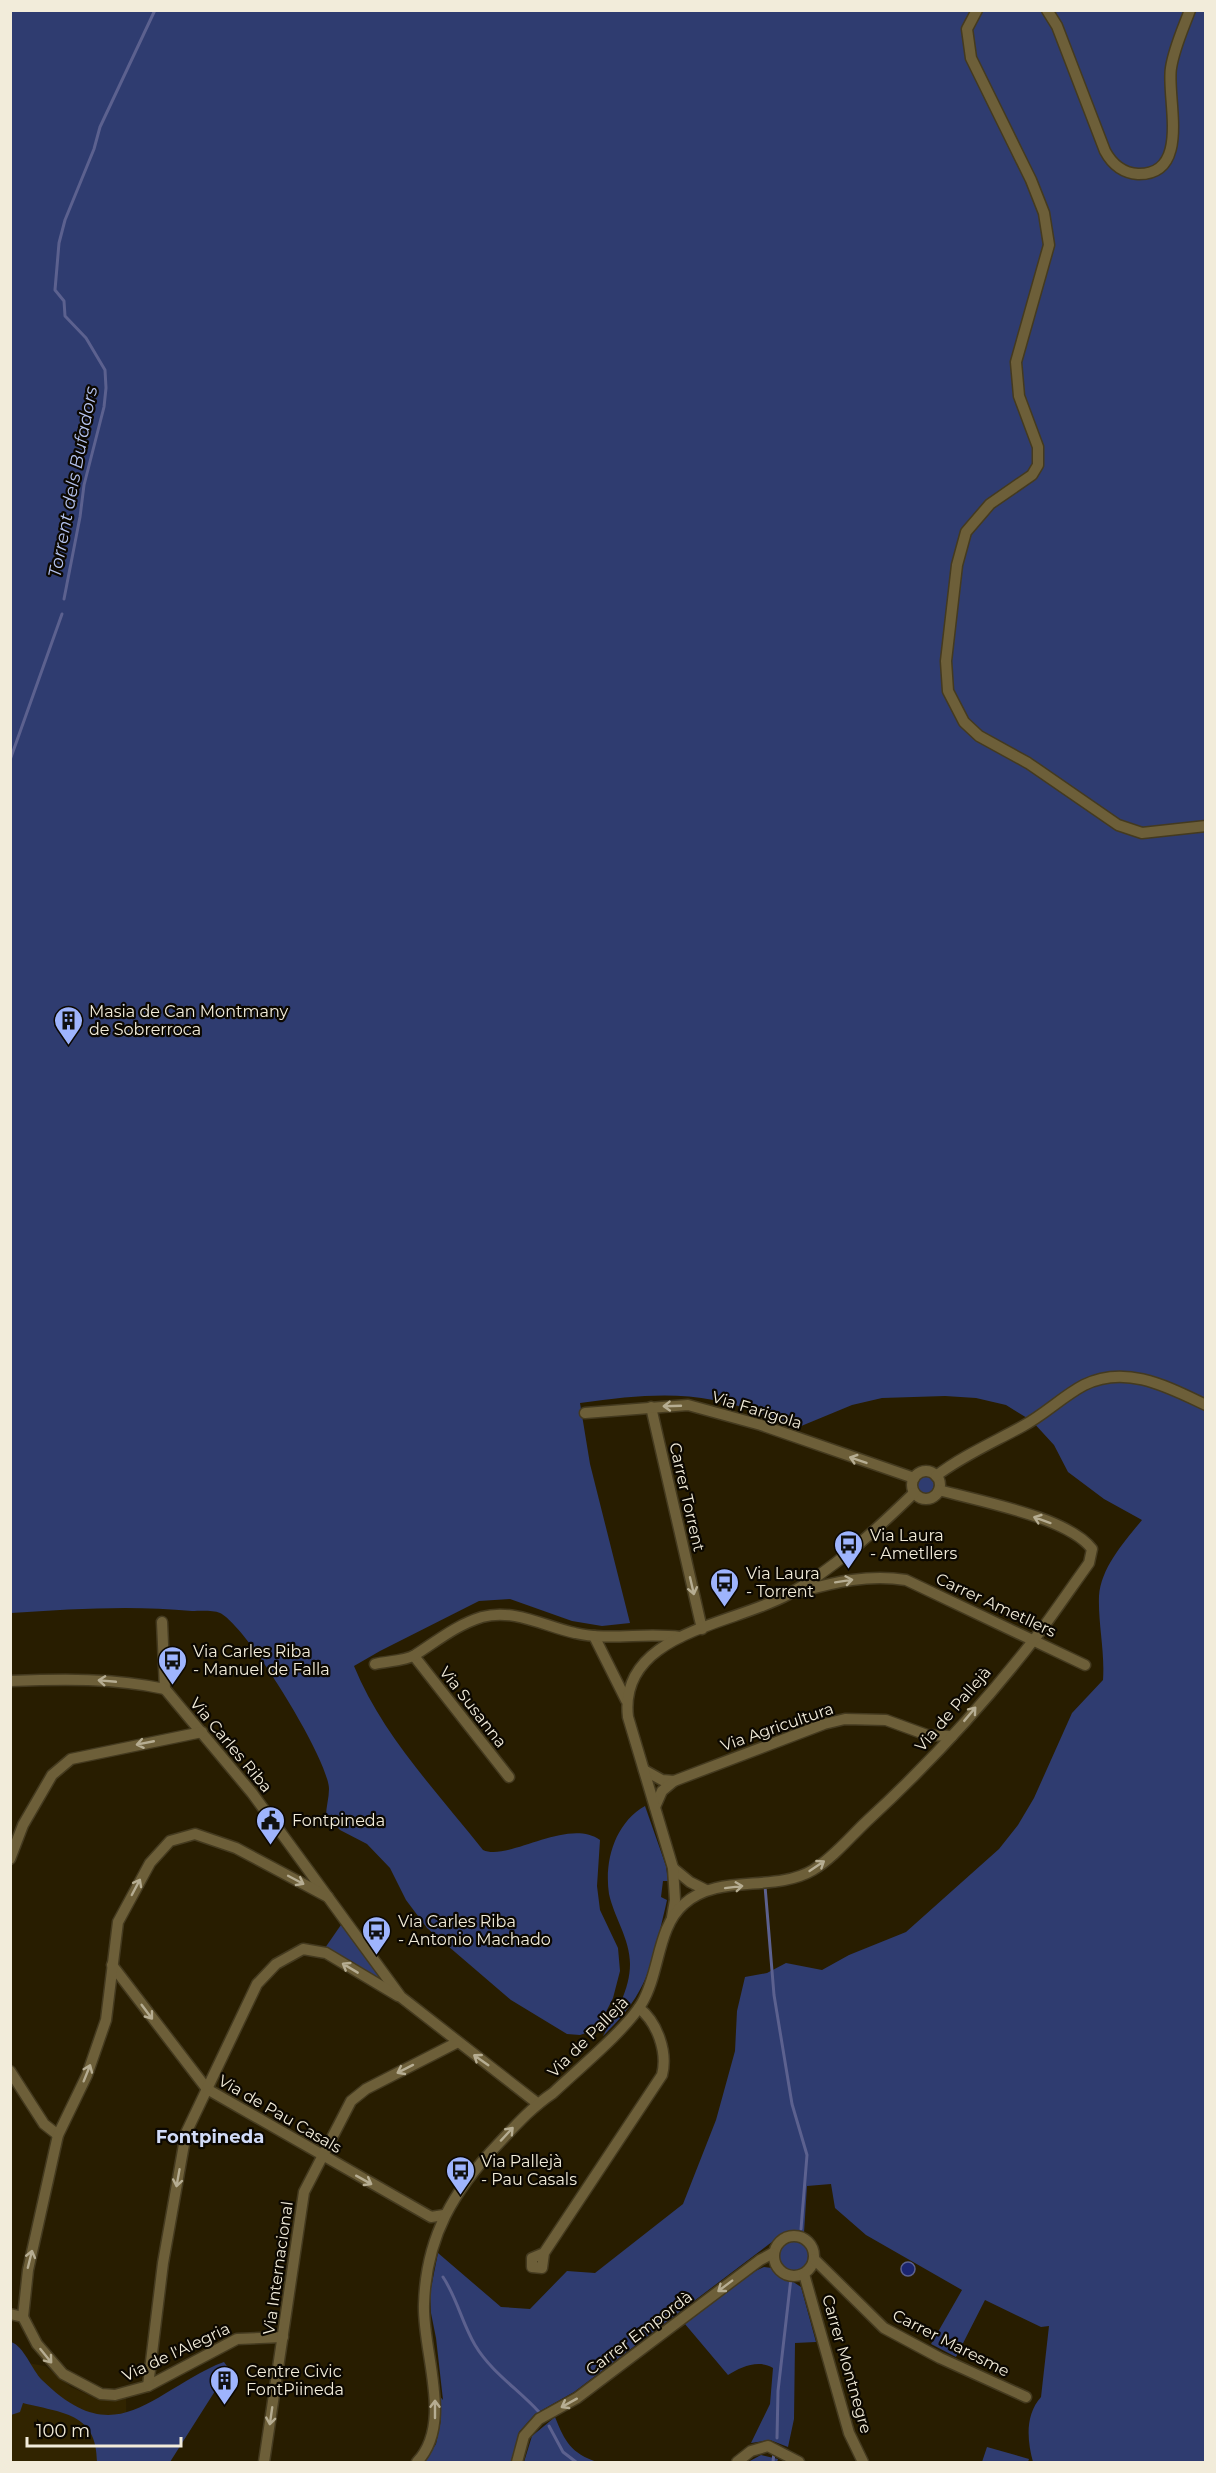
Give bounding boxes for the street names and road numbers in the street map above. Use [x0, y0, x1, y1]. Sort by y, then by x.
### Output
street label: Via Farigola [710, 1387, 804, 1433]
street label: Carrer Torrent [665, 1441, 709, 1554]
street label: Carrer Ametllers [933, 1569, 1059, 1641]
street label: Via Susanna [435, 1663, 511, 1751]
street label: Via de Pallejà [911, 1663, 995, 1755]
street label: Via Carles Riba [186, 1694, 276, 1796]
street label: Via Agricultura [718, 1699, 836, 1755]
street label: Via de Pallejà [544, 1993, 632, 2081]
street label: Via de Pau Casals [215, 2071, 345, 2157]
street label: Via Internacional [259, 2200, 297, 2336]
street label: Carrer Empordà [582, 2287, 696, 2379]
street label: Carrer Montnegre [818, 2292, 876, 2436]
street label: Carrer Maresme [889, 2305, 1013, 2381]
street label: Via de l'Alegria [119, 2319, 233, 2385]

